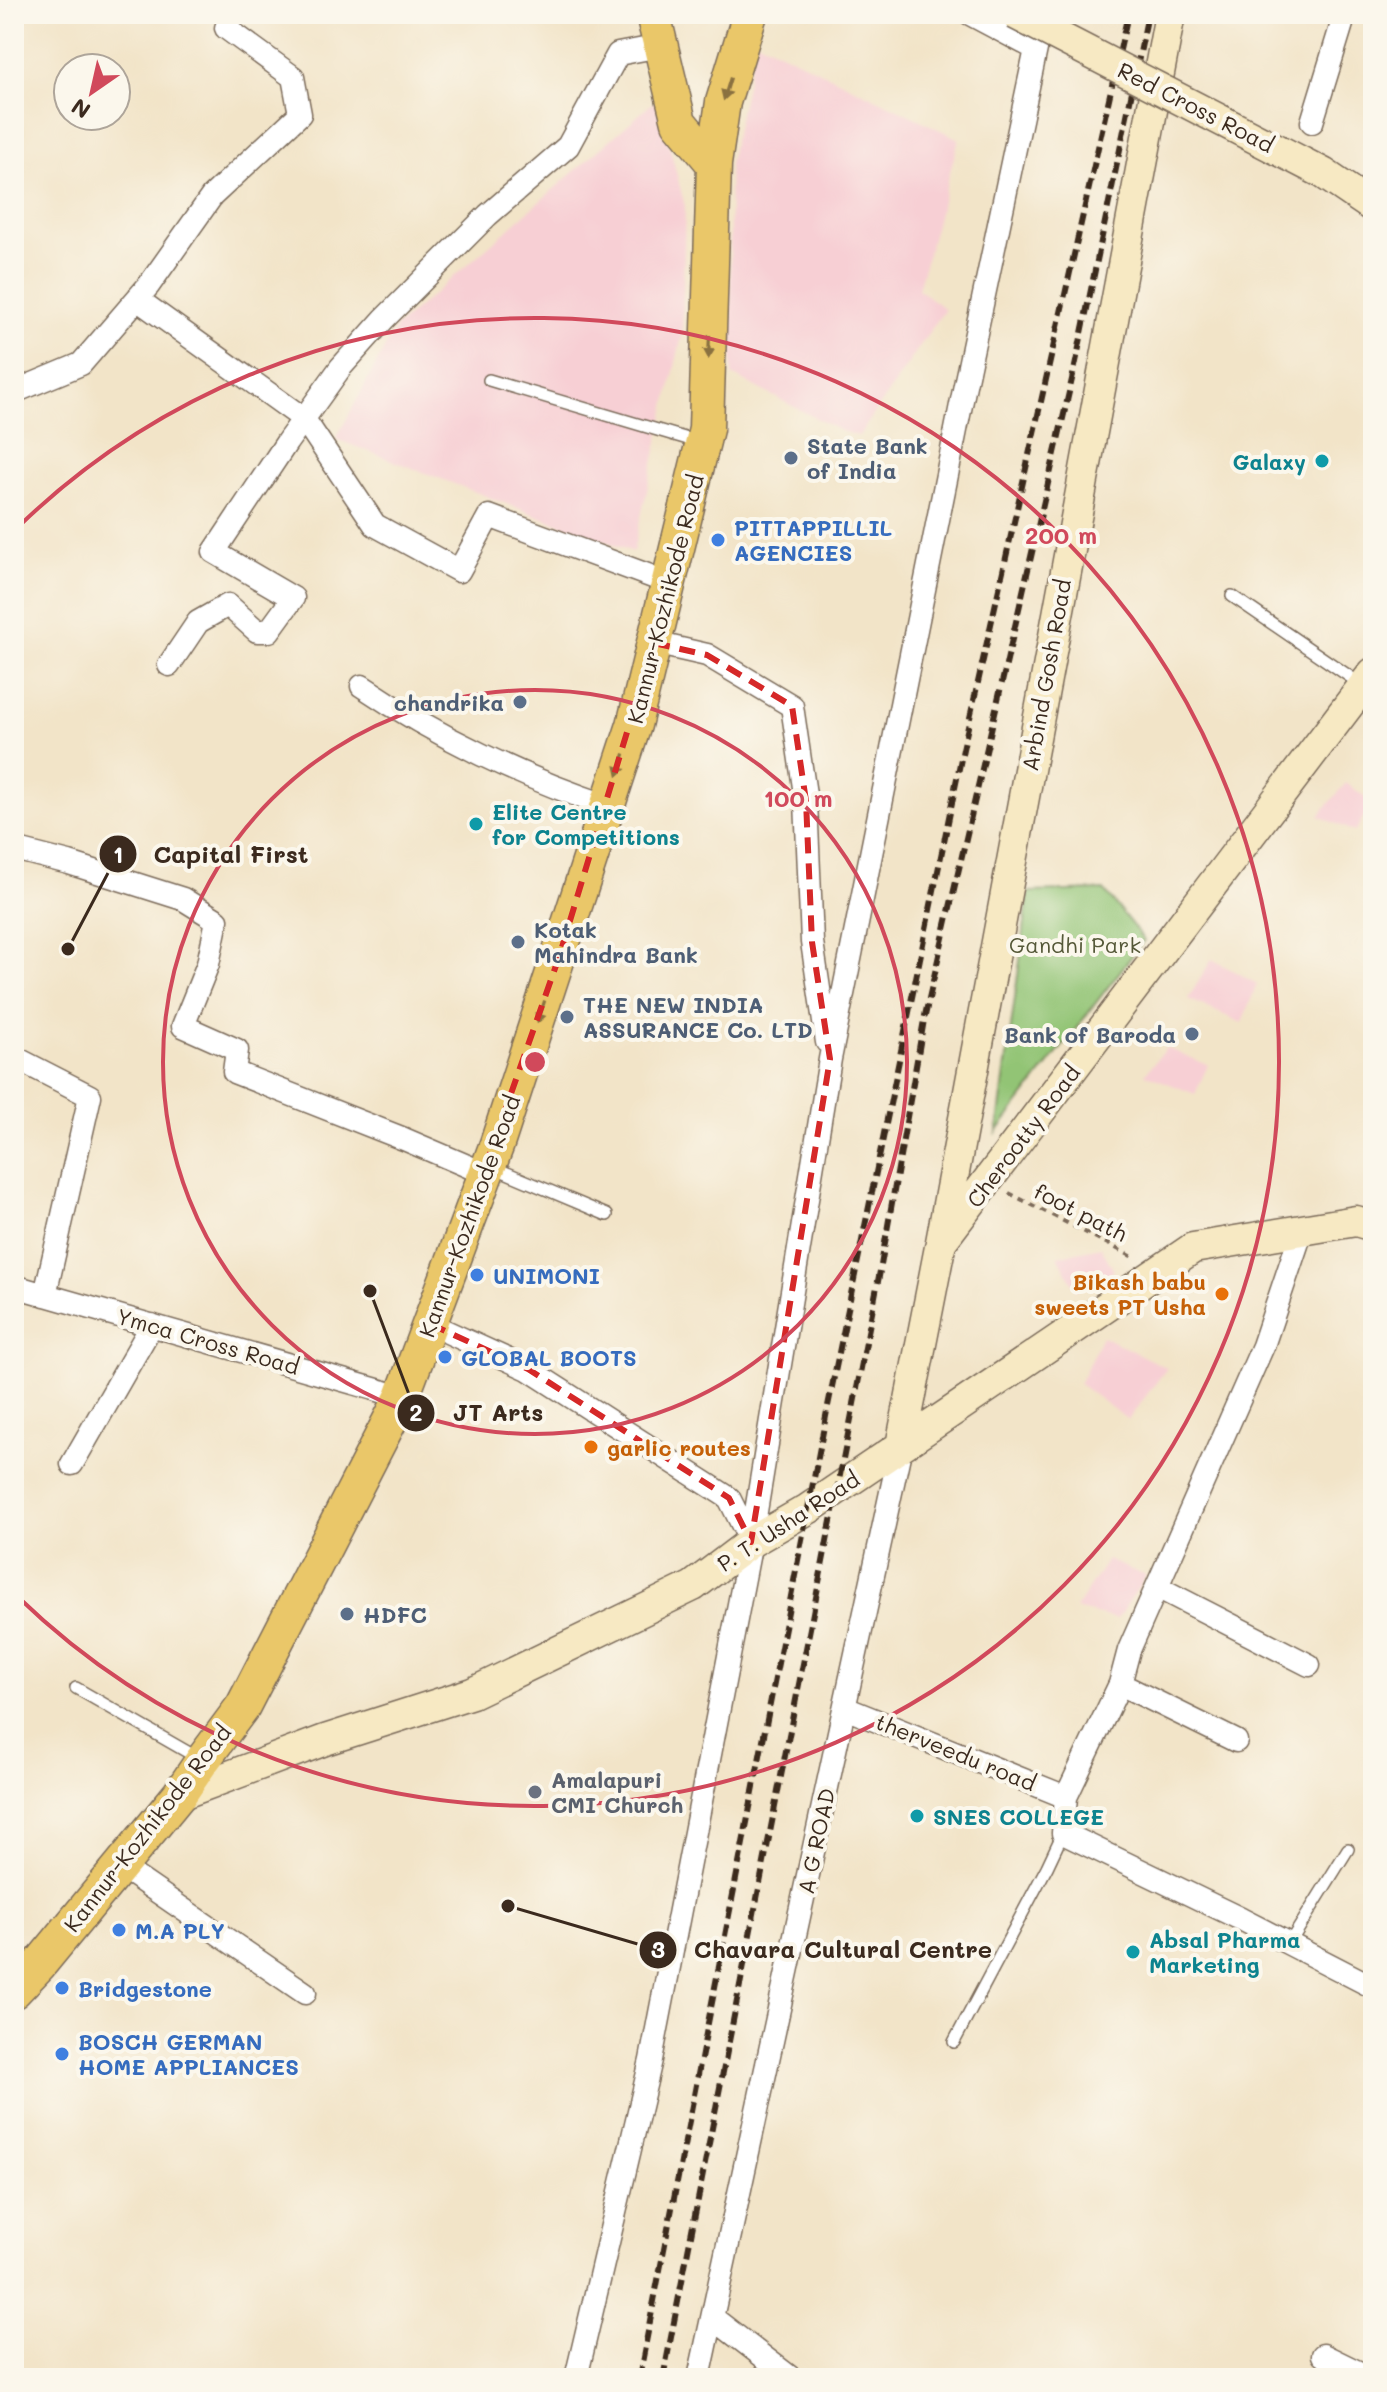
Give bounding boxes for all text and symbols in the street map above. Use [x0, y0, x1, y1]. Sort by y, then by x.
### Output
north arrow [52, 52, 132, 132]
street label: Red Cross Road [1113, 55, 1279, 159]
one-way arrow [720, 77, 733, 101]
text: N [66, 92, 96, 126]
one-way arrow [702, 335, 715, 360]
place label: State Bank of India [807, 431, 928, 485]
place label: Galaxy [1233, 447, 1306, 476]
marker: State Bank of India [782, 449, 800, 467]
marker: Galaxy [1313, 452, 1331, 470]
street label: Kannur-Kozhikode Road [620, 471, 710, 727]
place label: PITTAPPILLIL AGENCIES [734, 513, 893, 567]
text: 200 m [1025, 519, 1097, 550]
marker: PITTAPPILLIL AGENCIES [709, 531, 727, 549]
street label: Arbind Gosh Road [1015, 577, 1077, 773]
place label: chandrika [394, 688, 504, 717]
marker: chandrika [511, 693, 529, 711]
one-way arrow [615, 753, 627, 777]
text: 100 m [763, 782, 833, 813]
place label: Elite Centre for Competitions [492, 797, 680, 851]
marker: Elite Centre for Competitions [467, 815, 485, 833]
callout: Capital First [98, 830, 325, 878]
text: 1 [113, 838, 123, 869]
text: Capital First [153, 838, 309, 869]
place label: Kotak Mahindra Bank [534, 915, 698, 969]
park label: Gandhi Park [1009, 930, 1141, 959]
marker: Kotak Mahindra Bank [509, 933, 527, 951]
place label: THE NEW INDIA ASSURANCE Co. LTD [583, 990, 813, 1044]
one-way arrow [534, 1000, 547, 1024]
marker: THE NEW INDIA ASSURANCE Co. LTD [558, 1008, 576, 1026]
place label: Bank of Baroda [1004, 1020, 1176, 1049]
marker: Bank of Baroda [1183, 1025, 1201, 1043]
centre of rings [521, 1048, 549, 1076]
street label: Cherootty Road [960, 1059, 1086, 1213]
street label: Kannur-Kozhikode Road [412, 1091, 526, 1341]
street label: foot path [1030, 1176, 1132, 1248]
place label: UNIMONI [493, 1261, 600, 1290]
marker: UNIMONI [468, 1266, 486, 1284]
place label: Bikash babu sweets PT Usha [1034, 1267, 1206, 1321]
marker: Bikash babu sweets PT Usha [1213, 1285, 1231, 1303]
street label: Ymca Cross Road [113, 1301, 303, 1381]
place label: GLOBAL BOOTS [461, 1343, 637, 1372]
marker: GLOBAL BOOTS [436, 1348, 454, 1366]
callout: JT Arts [396, 1389, 559, 1437]
text: 2 [409, 1396, 423, 1427]
text: JT Arts [453, 1396, 543, 1427]
place label: garlic routes [607, 1433, 751, 1462]
marker: garlic routes [582, 1438, 600, 1456]
street label: P. T. Usha Road [711, 1464, 865, 1578]
place label: HDFC [363, 1600, 427, 1629]
marker: HDFC [338, 1605, 356, 1623]
street label: therveedu road [872, 1707, 1040, 1797]
street label: Kannur-Kozhikode Road [57, 1718, 237, 1938]
place label: Amalapuri CMI Church [551, 1765, 683, 1819]
marker: Amalapuri CMI Church [526, 1783, 544, 1801]
street label: A G ROAD [791, 1785, 841, 1897]
place label: SNES COLLEGE [933, 1802, 1104, 1831]
marker: SNES COLLEGE [908, 1807, 926, 1825]
place label: M.A PLY [135, 1916, 225, 1945]
marker: M.A PLY [110, 1921, 128, 1939]
place label: Absal Pharma Marketing [1149, 1925, 1301, 1979]
callout: Chavara Cultural Centre [638, 1926, 1008, 1974]
text: 3 [651, 1933, 665, 1964]
text: Chavara Cultural Centre [694, 1933, 992, 1964]
marker: Absal Pharma Marketing [1124, 1943, 1142, 1961]
place label: Bridgestone [78, 1974, 212, 2003]
marker: Bridgestone [53, 1979, 71, 1997]
place label: BOSCH GERMAN HOME APPLIANCES [78, 2027, 299, 2081]
marker: BOSCH GERMAN HOME APPLIANCES [53, 2045, 71, 2063]

